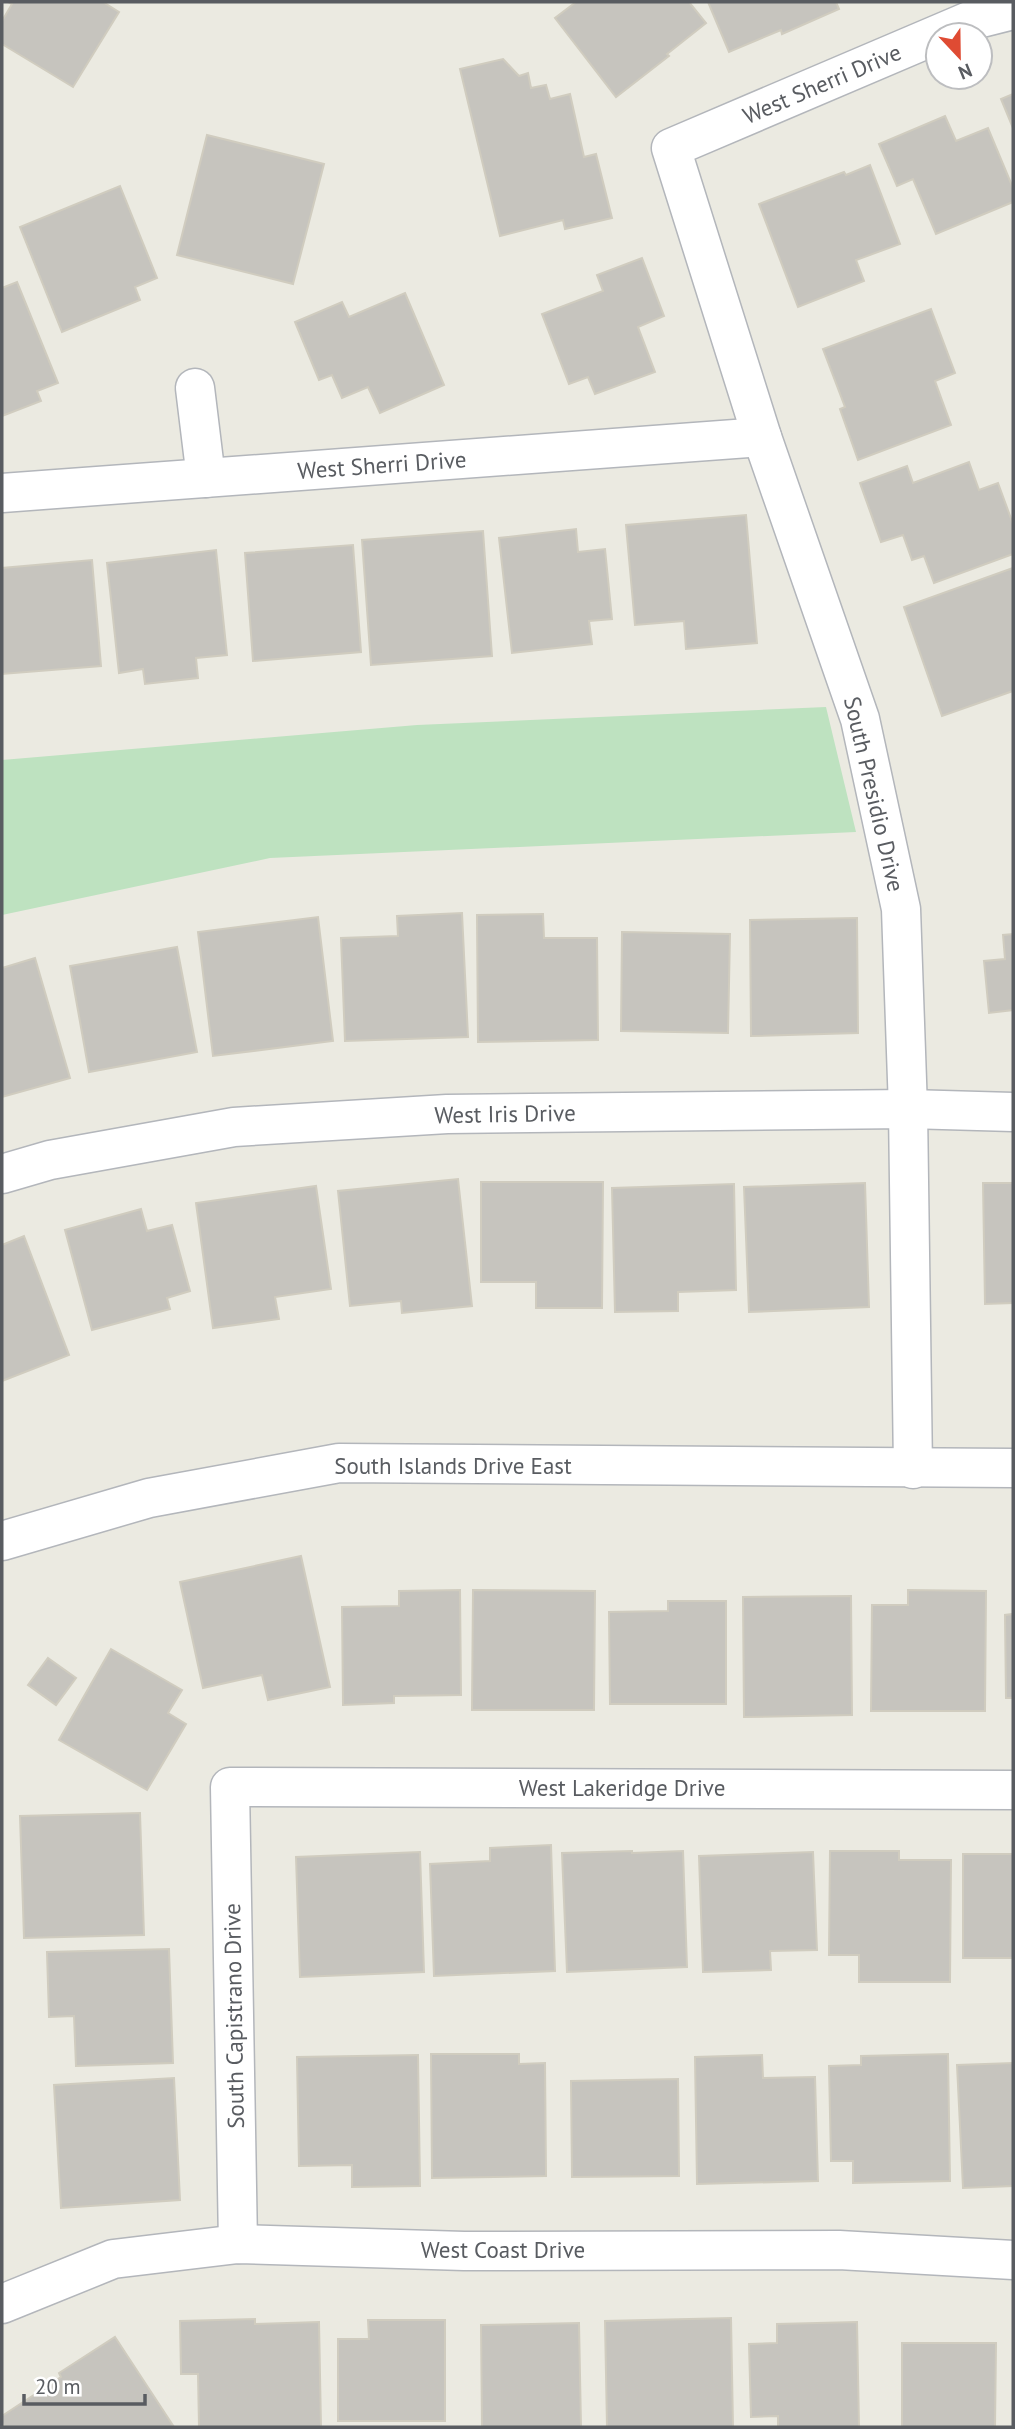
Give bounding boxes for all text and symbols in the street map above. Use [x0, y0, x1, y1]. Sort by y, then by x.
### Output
north arrow [924, 21, 994, 91]
street label: West Sherri Drive [738, 37, 905, 130]
text: N [955, 58, 976, 85]
street label: West Sherri Drive [296, 444, 467, 485]
street label: South Presidio Drive [838, 693, 911, 894]
street label: West Iris Drive [434, 1098, 576, 1129]
street label: South Islands Drive East [334, 1451, 572, 1480]
street label: West Lakeridge Drive [519, 1773, 725, 1802]
street label: South Capistrano Drive [217, 1903, 250, 2129]
street label: West Coast Drive [421, 2235, 585, 2264]
scale bar [24, 2362, 145, 2406]
text: 20 m [35, 2373, 81, 2400]

